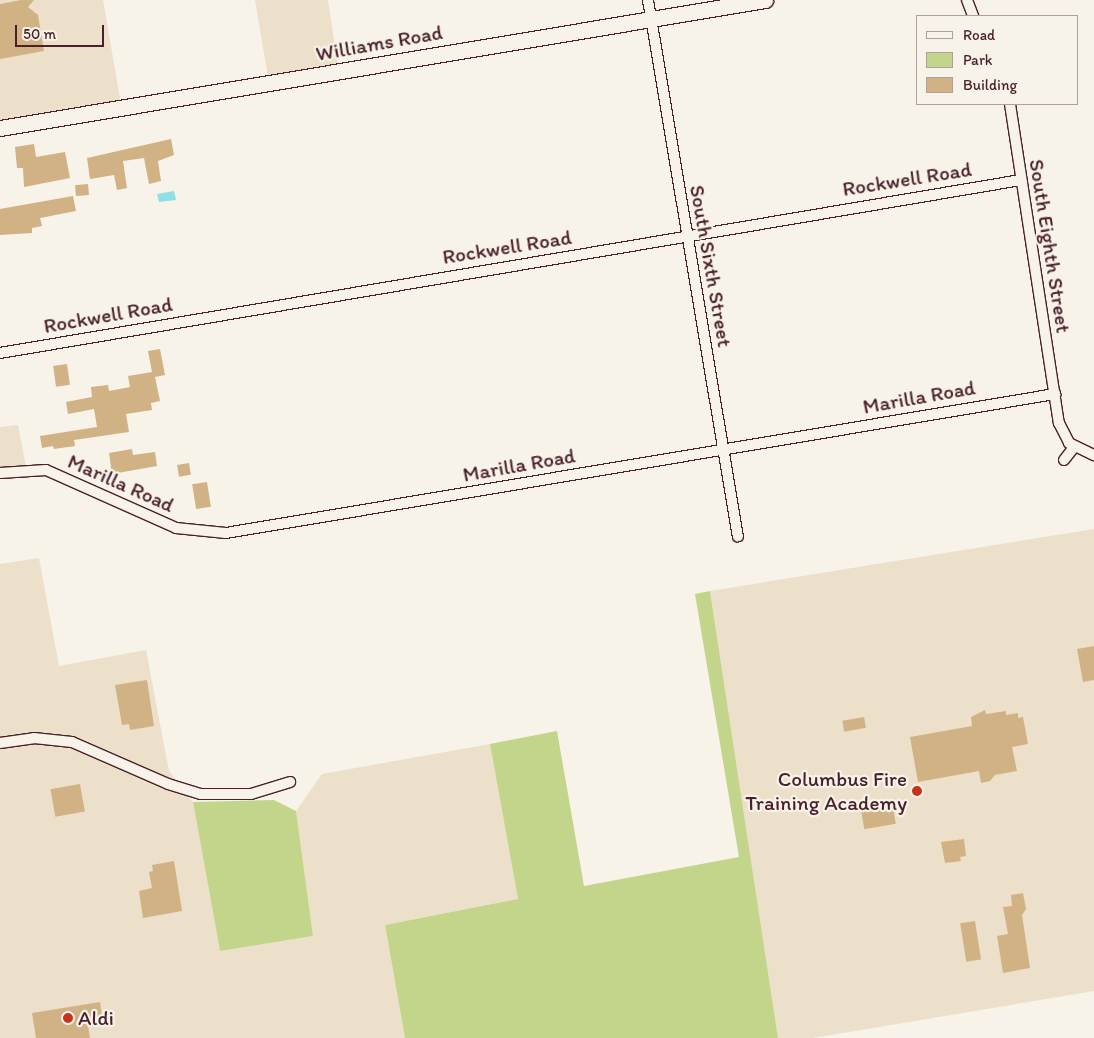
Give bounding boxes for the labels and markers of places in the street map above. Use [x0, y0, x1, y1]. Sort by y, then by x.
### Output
place label: Columbus Fire Training Academy [745, 766, 907, 816]
marker: Columbus Fire Training Academy [911, 785, 923, 797]
place label: Aldi [78, 1005, 114, 1031]
marker: Aldi [62, 1012, 74, 1024]

